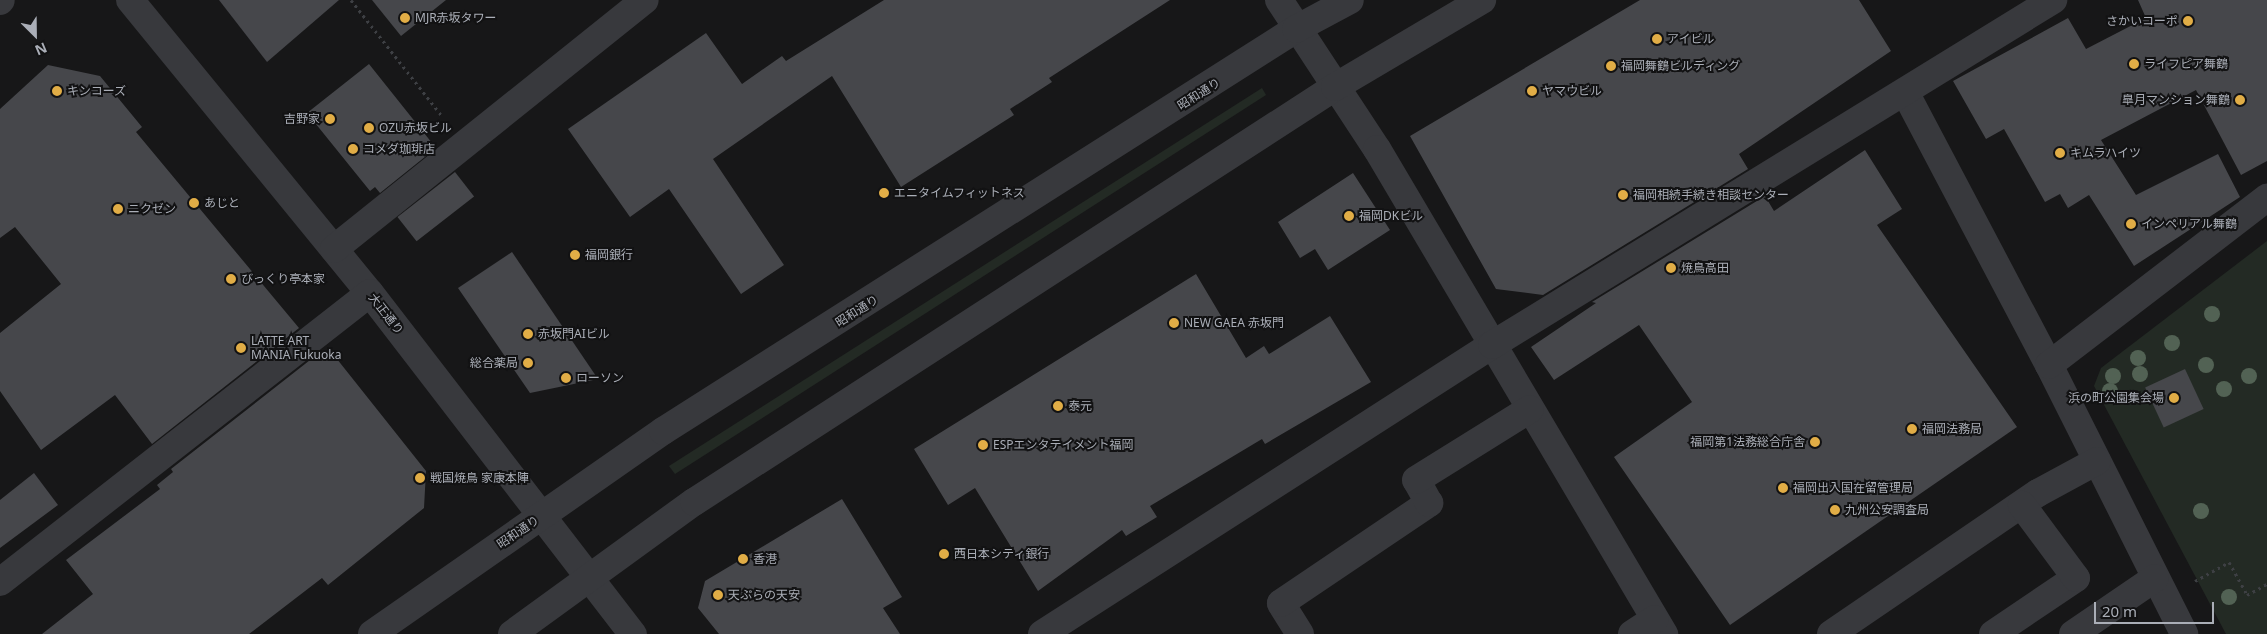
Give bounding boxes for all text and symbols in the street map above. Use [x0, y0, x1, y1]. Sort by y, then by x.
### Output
north arrow [10, 10, 60, 60]
place label: MJR赤坂タワー [415, 11, 497, 25]
marker: MJR赤坂タワー [399, 12, 411, 24]
place label: さかいコーポ [2106, 14, 2178, 28]
marker: さかいコーポ [2182, 15, 2194, 27]
place label: アイビル [1667, 32, 1715, 46]
marker: アイビル [1651, 33, 1663, 45]
text: N [32, 38, 50, 60]
place label: ライフピア舞鶴 [2144, 57, 2228, 71]
marker: ライフピア舞鶴 [2128, 58, 2140, 70]
place label: 福岡舞鶴ビルディング [1621, 59, 1741, 73]
marker: 福岡舞鶴ビルディング [1605, 60, 1617, 72]
street label: 昭和通り [1175, 75, 1223, 113]
place label: キンコーズ [67, 84, 127, 98]
place label: ヤマウビル [1542, 84, 1602, 98]
marker: キンコーズ [51, 85, 63, 97]
marker: ヤマウビル [1526, 85, 1538, 97]
place label: 皐月マンション舞鶴 [2122, 93, 2230, 107]
marker: 皐月マンション舞鶴 [2234, 94, 2246, 106]
place label: 吉野家 [284, 112, 320, 126]
marker: 吉野家 [324, 113, 336, 125]
place label: OZU赤坂ビル [379, 121, 452, 135]
marker: OZU赤坂ビル [363, 122, 375, 134]
place label: コメダ珈琲店 [363, 142, 435, 156]
marker: コメダ珈琲店 [347, 143, 359, 155]
place label: キムラハイツ [2070, 146, 2142, 160]
marker: キムラハイツ [2054, 147, 2066, 159]
place label: エニタイムフィットネス [894, 186, 1026, 200]
marker: エニタイムフィットネス [878, 187, 890, 199]
place label: 福岡相続手続き相談センター [1633, 188, 1789, 202]
marker: 福岡相続手続き相談センター [1617, 189, 1629, 201]
place label: あじと [204, 196, 240, 210]
marker: あじと [188, 197, 200, 209]
place label: ニクゼン [128, 202, 176, 216]
marker: ニクゼン [112, 203, 124, 215]
place label: 福岡DKビル [1359, 209, 1423, 223]
marker: 福岡DKビル [1343, 210, 1355, 222]
place label: インペリアル舞鶴 [2141, 217, 2237, 231]
marker: インペリアル舞鶴 [2125, 218, 2137, 230]
place label: 福岡銀行 [585, 248, 633, 262]
marker: 福岡銀行 [569, 249, 581, 261]
place label: 焼鳥高田 [1681, 261, 1729, 275]
marker: 焼鳥高田 [1665, 262, 1677, 274]
place label: びっくり亭本家 [241, 272, 325, 286]
marker: びっくり亭本家 [225, 273, 237, 285]
street label: 大正通り [366, 291, 406, 337]
street label: 昭和通り [833, 292, 881, 330]
place label: NEW GAEA 赤坂門 [1184, 316, 1284, 330]
marker: NEW GAEA 赤坂門 [1168, 317, 1180, 329]
place label: 赤坂門AIビル [538, 327, 610, 341]
marker: 赤坂門AIビル [522, 328, 534, 340]
place label: LATTE ART MANIA Fukuoka [251, 334, 341, 362]
marker: LATTE ART MANIA Fukuoka [235, 342, 247, 354]
place label: 総合薬局 [470, 356, 518, 370]
marker: 総合薬局 [522, 357, 534, 369]
place label: ローソン [576, 371, 624, 385]
marker: ローソン [560, 372, 572, 384]
place label: 浜の町公園集会場 [2068, 391, 2164, 405]
marker: 浜の町公園集会場 [2168, 392, 2180, 404]
place label: 泰元 [1068, 399, 1092, 413]
marker: 泰元 [1052, 400, 1064, 412]
place label: 福岡法務局 [1922, 422, 1982, 436]
marker: 福岡法務局 [1906, 423, 1918, 435]
place label: 福岡第1法務総合庁舎 [1690, 435, 1805, 449]
marker: 福岡第1法務総合庁舎 [1809, 436, 1821, 448]
place label: ESPエンタテイメント福岡 [993, 438, 1134, 452]
marker: ESPエンタテイメント福岡 [977, 439, 989, 451]
place label: 戦国焼鳥 家康本陣 [430, 471, 529, 485]
marker: 戦国焼鳥 家康本陣 [414, 472, 426, 484]
place label: 福岡出入国在留管理局 [1793, 481, 1913, 495]
marker: 福岡出入国在留管理局 [1777, 482, 1789, 494]
place label: 九州公安調査局 [1845, 503, 1929, 517]
marker: 九州公安調査局 [1829, 504, 1841, 516]
street label: 昭和通り [494, 513, 542, 551]
place label: 西日本シティ銀行 [954, 547, 1050, 561]
marker: 西日本シティ銀行 [938, 548, 950, 560]
place label: 香港 [753, 552, 777, 566]
marker: 香港 [737, 553, 749, 565]
place label: 天ぷらの天安 [728, 588, 800, 602]
marker: 天ぷらの天安 [712, 589, 724, 601]
scale bar [2097, 592, 2217, 624]
text: 20 m [2102, 601, 2137, 621]

